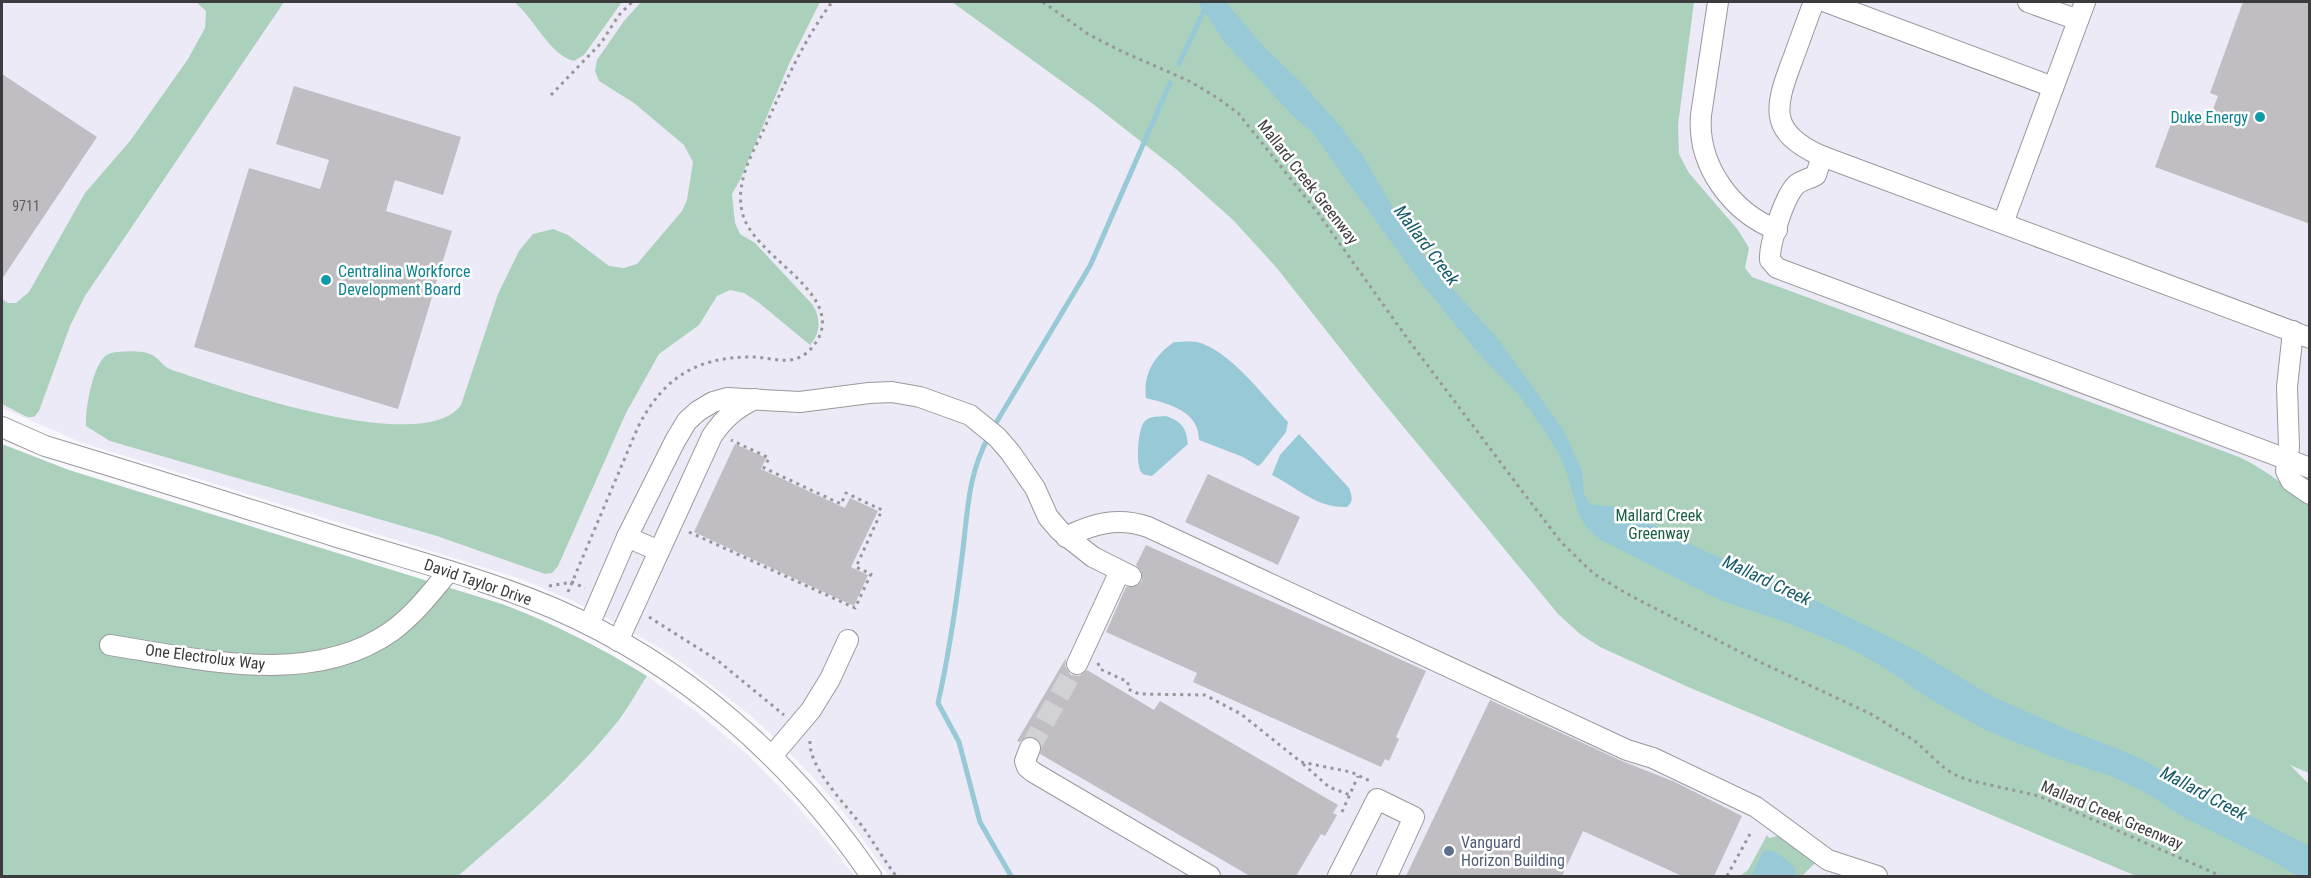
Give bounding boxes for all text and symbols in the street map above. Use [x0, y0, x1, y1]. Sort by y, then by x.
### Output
place label: Duke Energy [2170, 108, 2248, 127]
marker: Duke Energy [2253, 110, 2267, 124]
street label: Mallard Creek Greenway [1254, 116, 1363, 248]
house number: 9711 [12, 198, 40, 214]
water label: Mallard Creek [1390, 201, 1465, 290]
place label: Centralina Workforce Development Board [338, 262, 470, 299]
marker: Centralina Workforce Development Board [319, 273, 333, 287]
park label: Mallard Creek Greenway [1615, 506, 1703, 543]
water label: Mallard Creek [1719, 550, 1816, 610]
street label: David Taylor Drive [422, 555, 534, 609]
street label: One Electrolux Way [144, 640, 266, 674]
water label: Mallard Creek [2157, 761, 2252, 825]
street label: Mallard Creek Greenway [2038, 776, 2186, 854]
place label: Vanguard Horizon Building [1461, 833, 1565, 870]
marker: Vanguard Horizon Building [1442, 844, 1456, 858]

